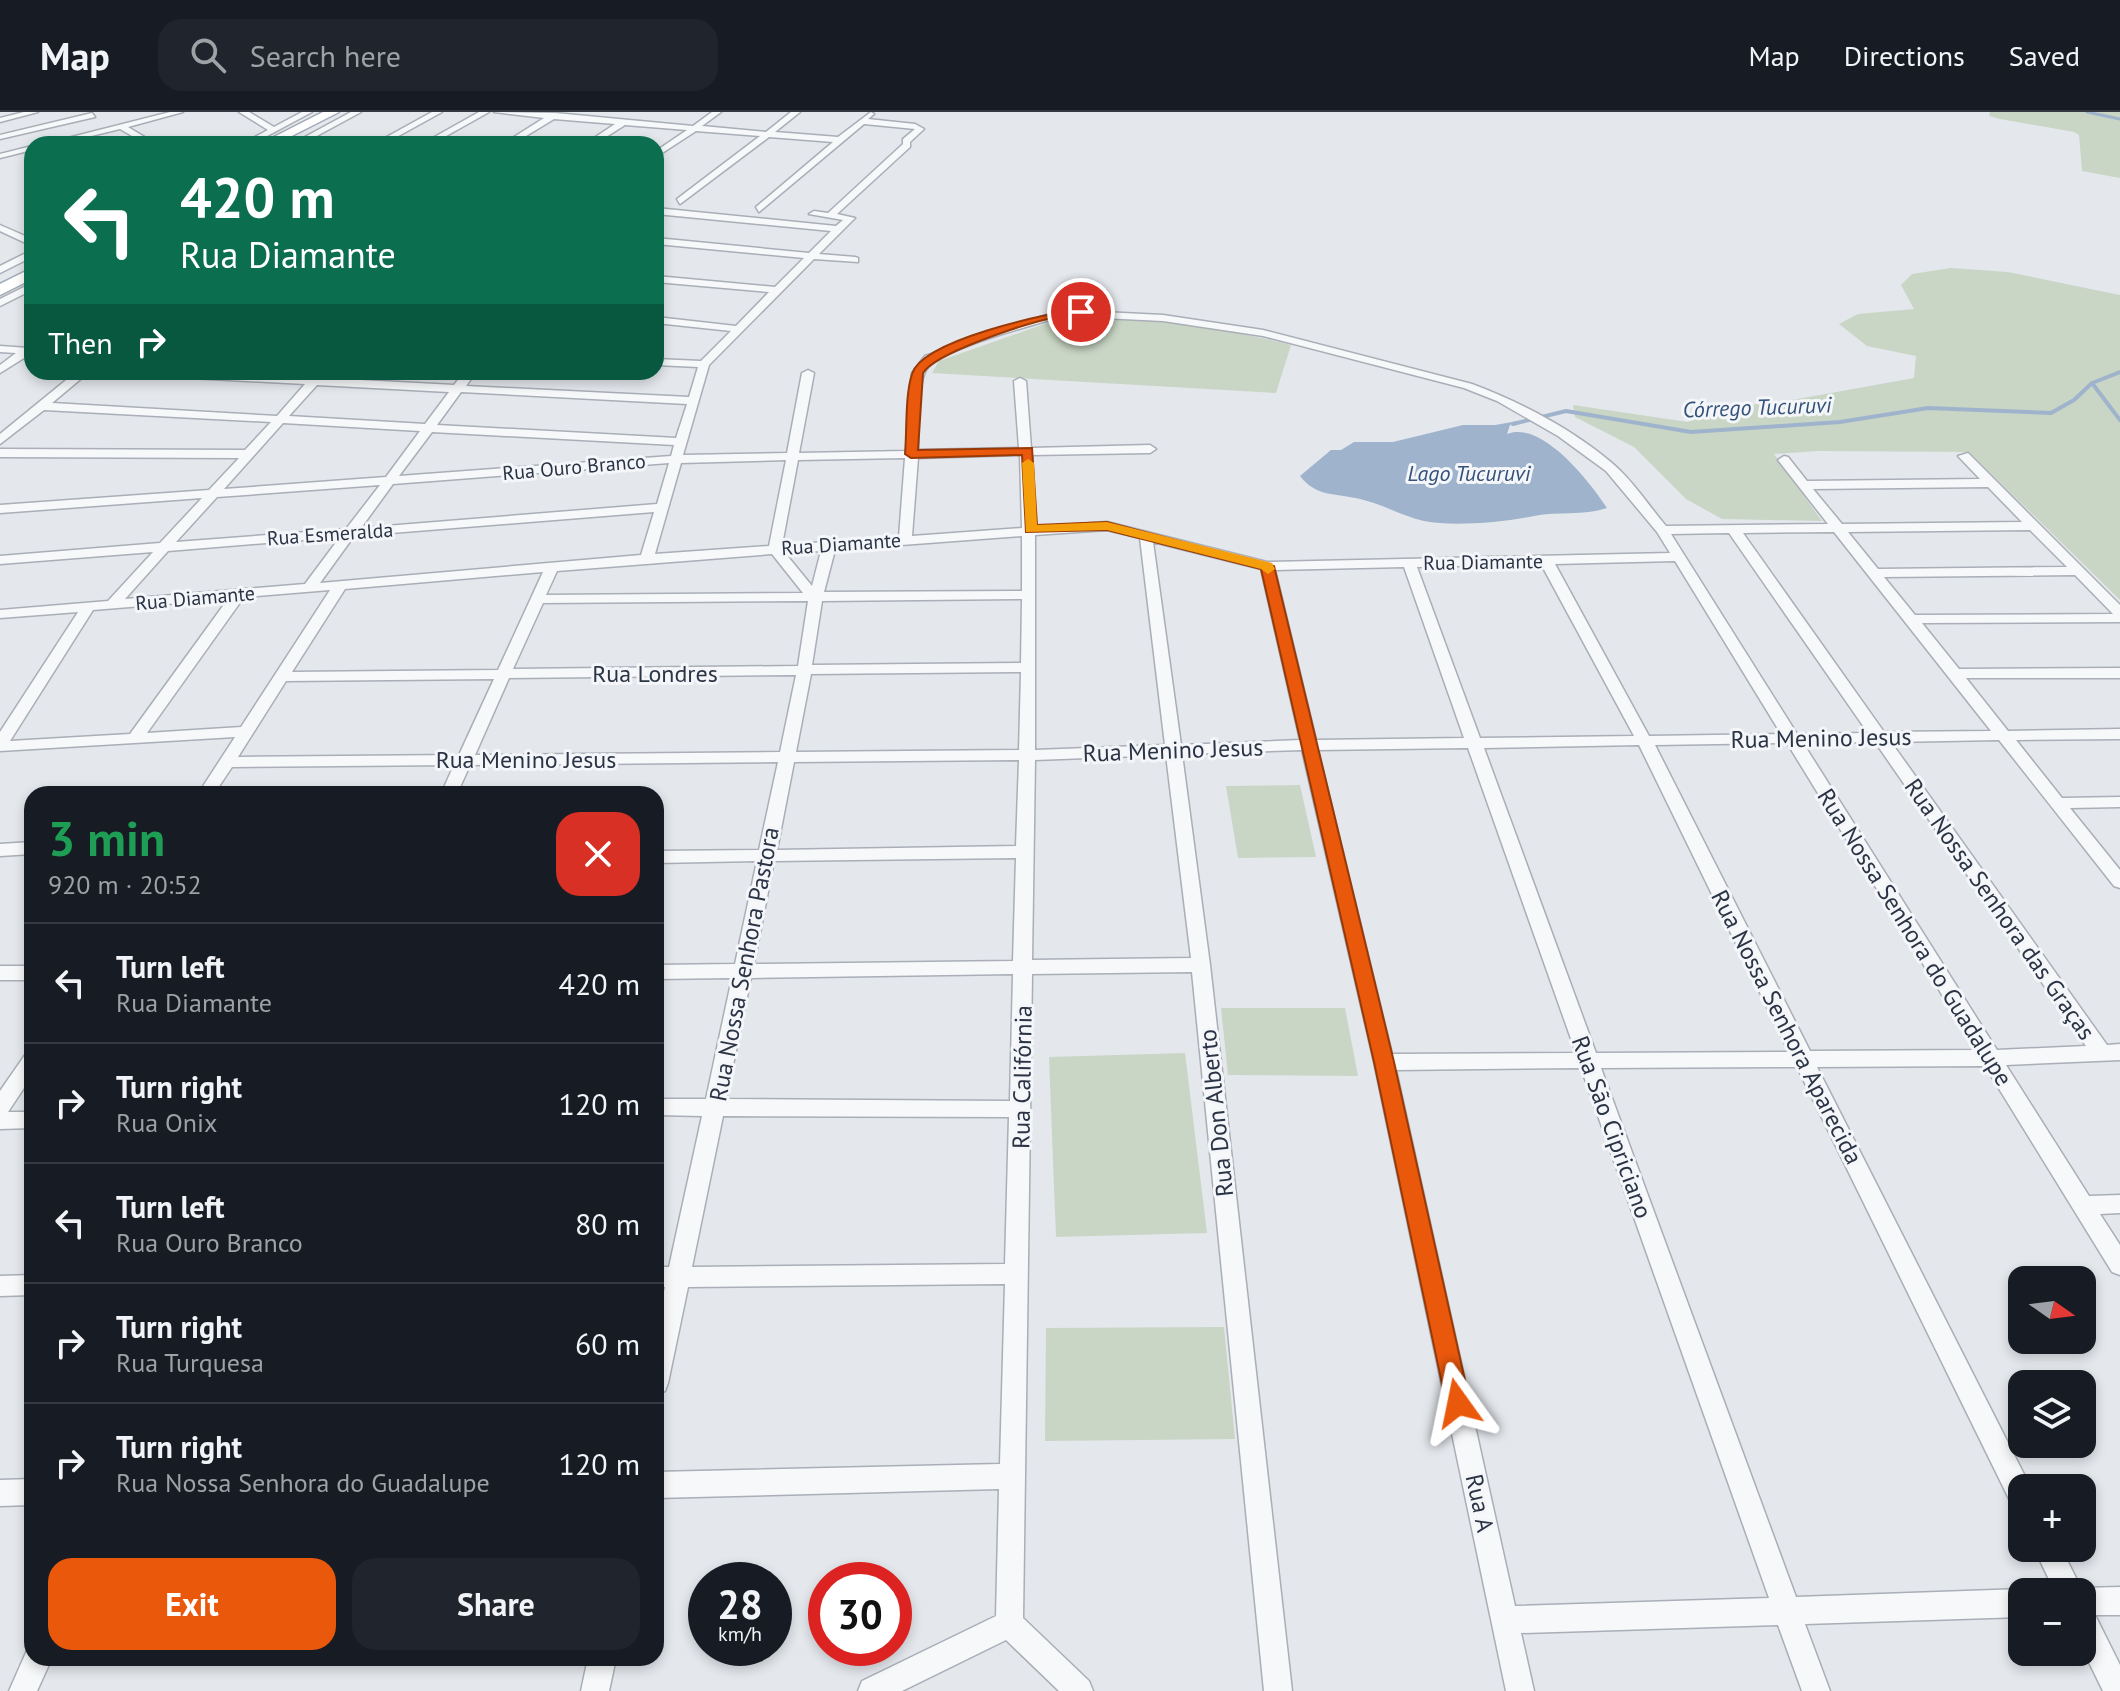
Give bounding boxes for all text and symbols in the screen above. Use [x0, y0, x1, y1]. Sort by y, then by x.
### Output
search box [158, 19, 718, 91]
text: Map [40, 31, 110, 80]
icon: search [186, 33, 230, 77]
text: Search here [250, 36, 401, 75]
text: Map [1749, 37, 1800, 74]
text: Directions [1844, 37, 1965, 74]
text: Saved [2009, 37, 2080, 74]
text: 420 m [180, 161, 335, 233]
icon: left [48, 168, 152, 272]
text: Rua Diamante [180, 231, 396, 278]
pin [1047, 278, 1115, 346]
icon: arrive [1059, 290, 1103, 334]
icon: right [129, 320, 173, 364]
text: Then [48, 323, 113, 362]
water label: Córrego Tucuruvi [1682, 390, 1833, 424]
street label: Rua Ouro Branco [501, 448, 647, 486]
water label: Lago Tucuruvi [1408, 459, 1532, 487]
street label: Rua Esmeralda [266, 517, 394, 551]
street label: Rua Diamante [780, 527, 902, 561]
street label: Rua Diamante [1423, 548, 1543, 576]
street label: Rua Diamante [134, 580, 256, 616]
street label: Rua Londres [592, 658, 718, 689]
street label: Rua Menino Jesus [1730, 721, 1912, 755]
street label: Rua Menino Jesus [1082, 731, 1264, 769]
street label: Rua Menino Jesus [436, 744, 616, 775]
street label: Rua Nossa Senhora das Graças [1898, 772, 2102, 1046]
street label: Rua Nossa Senhora do Guadalupe [1810, 782, 2020, 1092]
text: 3 min [48, 807, 165, 869]
button: close [556, 812, 640, 896]
street label: Rua Nossa Senhora Pastora [702, 824, 786, 1104]
text: 920 m · 20:52 [48, 868, 202, 901]
street label: Rua Nossa Senhora Aparecida [1704, 885, 1870, 1169]
text: Turn left [116, 947, 224, 986]
icon: left [48, 961, 92, 1005]
text: 420 m [559, 964, 640, 1003]
text: Rua Diamante [116, 986, 272, 1019]
street label: Rua Califórnia [1005, 1005, 1039, 1149]
street label: Rua Don Alberto [1192, 1028, 1240, 1198]
street label: Rua São Cipriciano [1565, 1031, 1659, 1223]
text: Turn right [116, 1067, 242, 1106]
icon: right [48, 1081, 92, 1125]
text: 120 m [559, 1084, 640, 1123]
text: Rua Onix [116, 1106, 217, 1139]
text: Turn left [116, 1187, 224, 1226]
icon: left [48, 1201, 92, 1245]
text: 80 m [575, 1204, 640, 1243]
text: Rua Ouro Branco [116, 1226, 303, 1259]
north arrow [2008, 1266, 2096, 1354]
map controls [2008, 1266, 2096, 1666]
text: Turn right [116, 1307, 242, 1346]
icon: right [48, 1321, 92, 1365]
text: 60 m [575, 1324, 640, 1363]
text: Rua Turquesa [116, 1346, 264, 1379]
position arrow [1416, 1361, 1500, 1445]
button: layers [2008, 1370, 2096, 1458]
text: Turn right [116, 1427, 242, 1466]
icon: right [48, 1441, 92, 1485]
text: 120 m [559, 1444, 640, 1483]
text: Rua Nossa Senhora do Guadalupe [116, 1466, 490, 1499]
street label: Rua A [1459, 1471, 1501, 1535]
button: + [2008, 1474, 2096, 1562]
button: Exit [48, 1558, 336, 1650]
button: Share [352, 1558, 640, 1650]
speed limit sign: 30 [808, 1562, 912, 1666]
text: 28 [717, 1578, 763, 1630]
button: − [2008, 1578, 2096, 1666]
text: km/h [718, 1621, 762, 1647]

